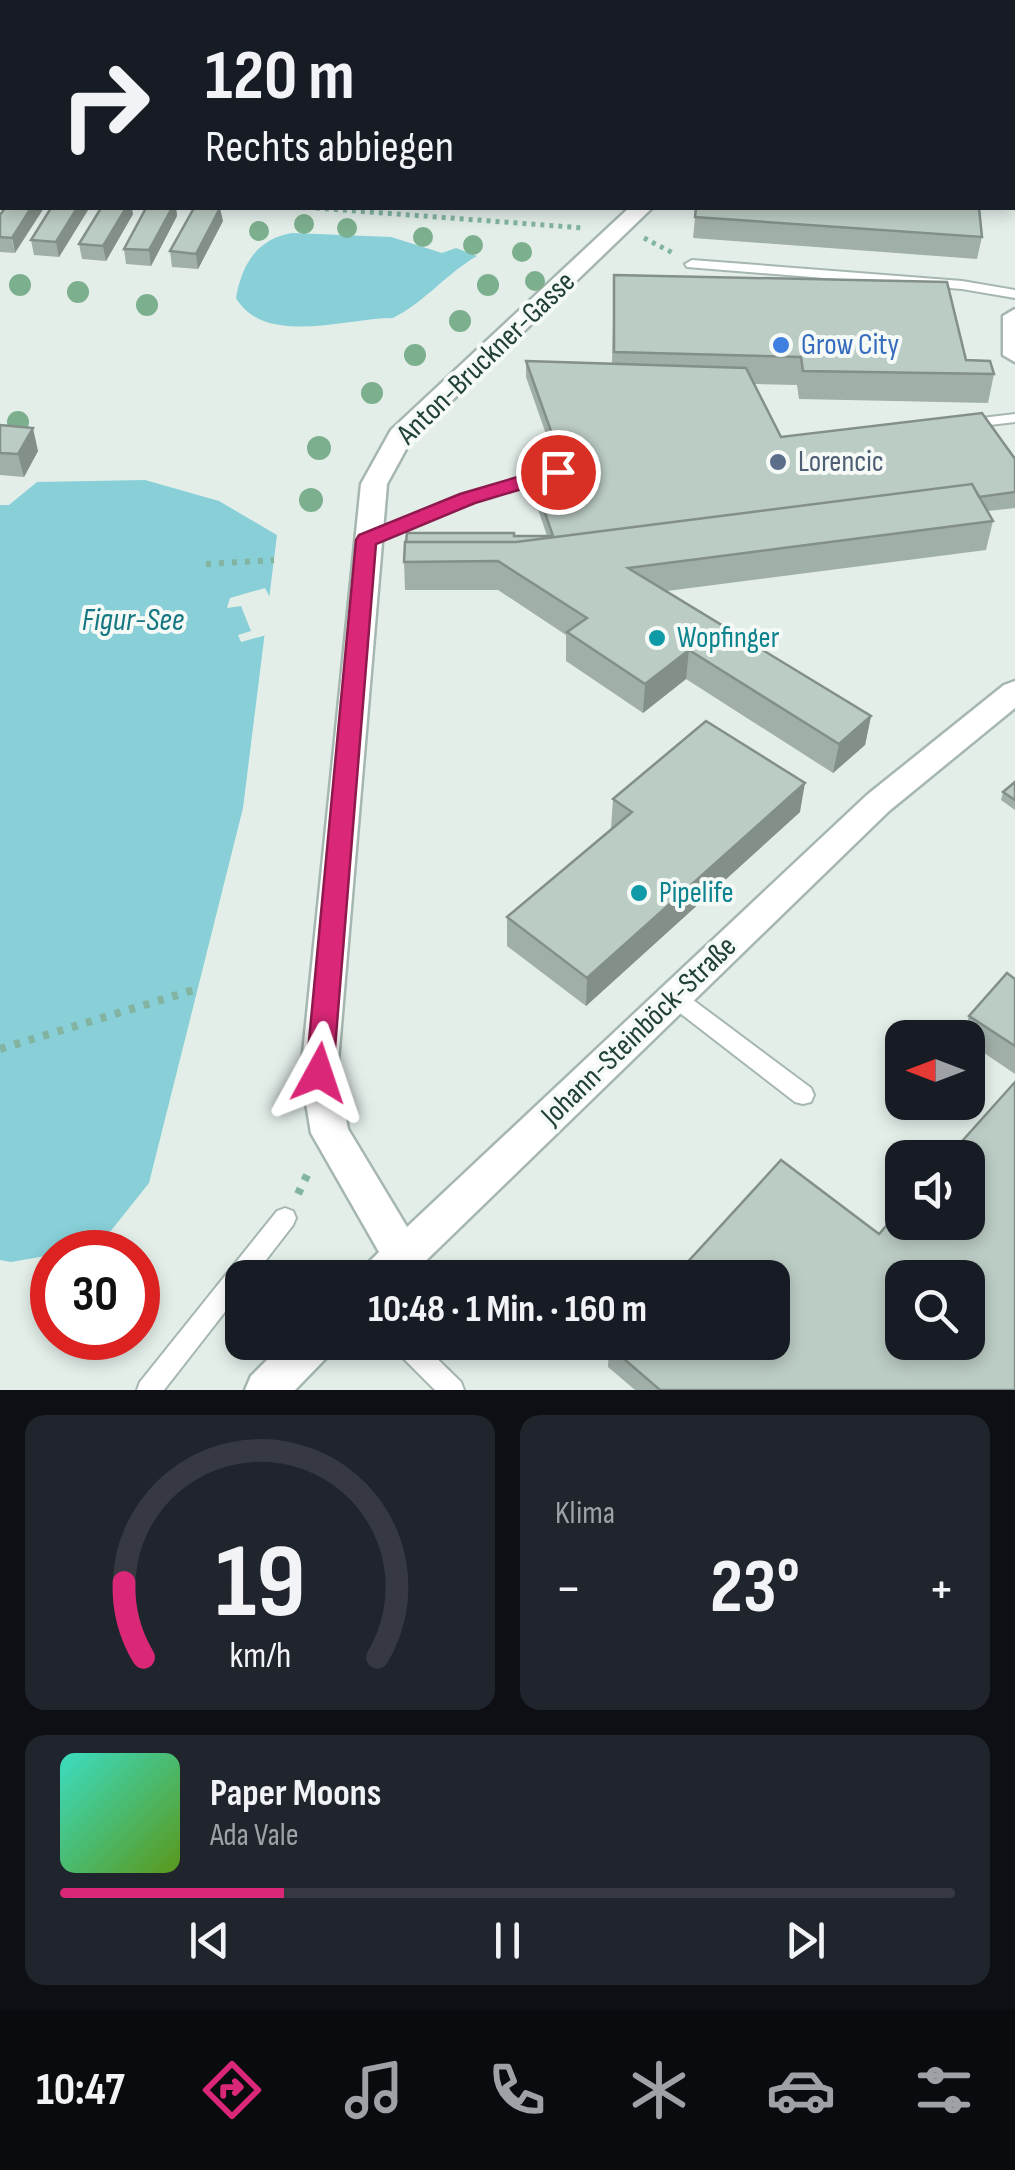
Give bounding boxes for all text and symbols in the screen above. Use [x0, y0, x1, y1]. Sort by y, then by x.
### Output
text: 120 m [205, 35, 355, 119]
icon: right [40, 40, 170, 170]
text: Rechts abbiegen [205, 120, 454, 175]
street label: Anton-Bruckner-Gasse [389, 264, 583, 453]
place label: Grow City [801, 327, 899, 363]
marker: Grow City [770, 334, 792, 356]
pin [516, 430, 601, 515]
place label: Lorencic [798, 444, 884, 480]
icon: arrive [531, 445, 586, 500]
marker: Lorencic [767, 451, 789, 473]
water label: Figur-See [82, 601, 184, 640]
place label: Wopfinger [677, 620, 780, 656]
marker: Wopfinger [646, 627, 668, 649]
place label: Pipelife [659, 875, 734, 911]
marker: Pipelife [628, 882, 650, 904]
street label: Johann-Steinböck-Straße [533, 929, 744, 1134]
north arrow [885, 1020, 985, 1120]
map controls [885, 1020, 985, 1360]
position arrow [267, 1021, 371, 1125]
button: sound [885, 1140, 985, 1240]
speed limit sign: 30 [30, 1230, 160, 1360]
button: search [885, 1260, 985, 1360]
text: 10:48 · 1 Min. · 160 m [368, 1287, 647, 1332]
text: Klima [555, 1494, 615, 1533]
text: 19 [215, 1521, 305, 1646]
text: 23° [710, 1543, 800, 1634]
text: − [555, 1556, 582, 1623]
text: + [928, 1556, 955, 1623]
text: km/h [229, 1635, 291, 1678]
text: Paper Moons [210, 1771, 381, 1816]
text: Ada Vale [210, 1816, 299, 1855]
icon: previous [182, 1913, 237, 1968]
icon: pause [480, 1913, 535, 1968]
icon: next [778, 1913, 833, 1968]
icon: directions [197, 2055, 267, 2125]
icon: music [339, 2055, 409, 2125]
icon: phone [482, 2055, 552, 2125]
icon: climate [624, 2055, 694, 2125]
icon: car [766, 2055, 836, 2125]
icon: filters [909, 2055, 979, 2125]
text: 10:47 [36, 2063, 125, 2118]

